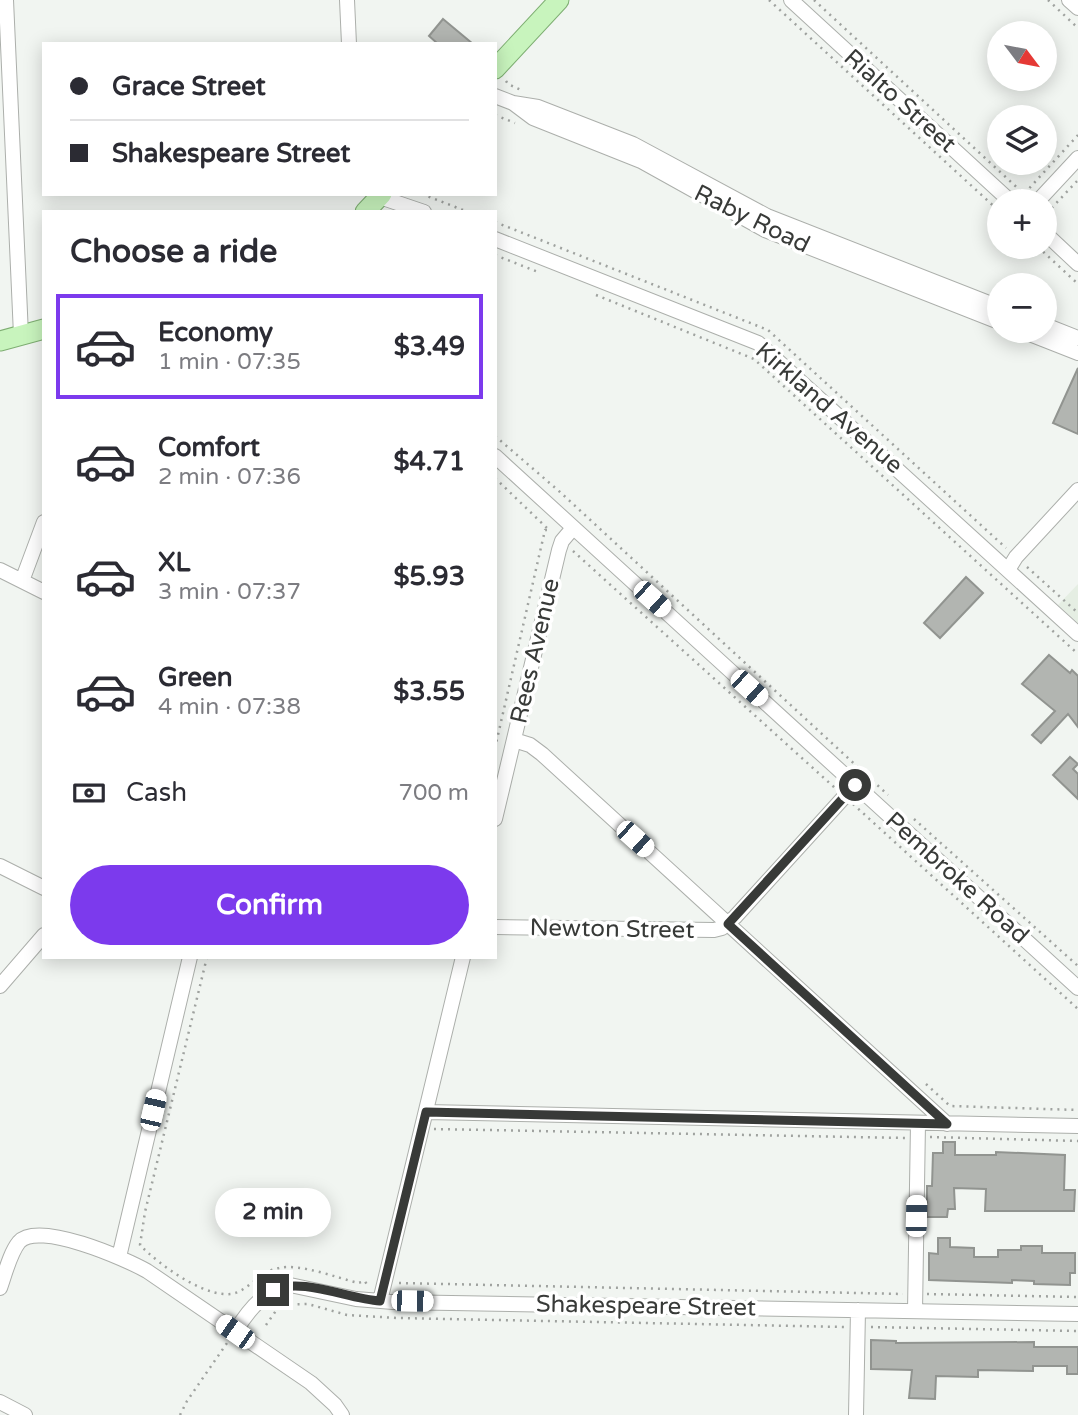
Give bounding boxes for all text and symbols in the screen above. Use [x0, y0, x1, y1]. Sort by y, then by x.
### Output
north arrow [987, 21, 1057, 91]
map controls [987, 21, 1057, 343]
street label: Rialto Street [838, 43, 962, 159]
text: Grace Street [112, 71, 266, 102]
button: layers [987, 105, 1057, 175]
text: Shakespeare Street [112, 138, 350, 169]
street label: Raby Road [689, 179, 815, 259]
button: + [987, 189, 1057, 259]
text: Choose a ride [70, 233, 277, 271]
button: − [987, 273, 1057, 343]
icon: car [74, 315, 137, 378]
text: Economy [158, 317, 273, 348]
text: $3.49 [394, 331, 465, 362]
street label: Kirkland Avenue [749, 336, 909, 480]
text: 1 min · 07:35 [158, 348, 301, 376]
icon: car [74, 430, 137, 493]
text: Comfort [158, 432, 260, 463]
text: $4.71 [393, 446, 465, 477]
text: 2 min · 07:36 [158, 463, 301, 491]
icon: car [74, 545, 137, 608]
text: XL [158, 547, 190, 578]
text: $5.93 [393, 561, 465, 592]
street label: Rees Avenue [504, 576, 566, 726]
car [630, 577, 675, 621]
text: 3 min · 07:37 [158, 578, 301, 606]
icon: car [74, 660, 137, 723]
text: Green [158, 662, 233, 693]
car [727, 666, 772, 710]
text: $3.55 [393, 676, 465, 707]
text: 4 min · 07:38 [158, 693, 301, 721]
route start [839, 769, 871, 801]
icon: cash [70, 774, 108, 812]
text: Cash [126, 777, 187, 808]
text: 700 m [399, 779, 469, 807]
street label: Pembroke Road [879, 806, 1035, 950]
car [613, 817, 658, 861]
button: Confirm [70, 865, 469, 945]
street label: Newton Street [529, 913, 695, 945]
car [139, 1087, 168, 1133]
callout: 2 min [215, 1188, 331, 1238]
car [906, 1195, 927, 1237]
text: 2 min [242, 1198, 304, 1226]
route end [257, 1274, 289, 1306]
car [391, 1290, 434, 1312]
street label: Shakespeare Street [536, 1290, 756, 1322]
car [212, 1311, 259, 1353]

